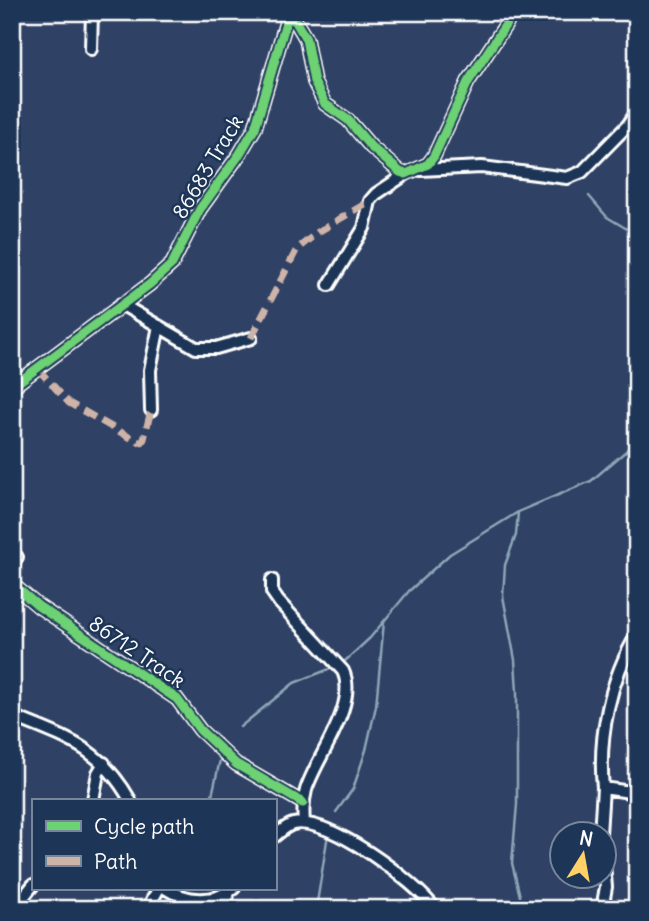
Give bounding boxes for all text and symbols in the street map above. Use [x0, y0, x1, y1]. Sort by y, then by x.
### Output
street label: 86683 Track [166, 110, 249, 224]
street label: 86712 Track [84, 609, 191, 694]
legend [32, 799, 276, 890]
text: Cycle path [94, 813, 194, 840]
north arrow [548, 820, 618, 890]
text: N [578, 825, 595, 851]
text: Path [94, 848, 137, 875]

